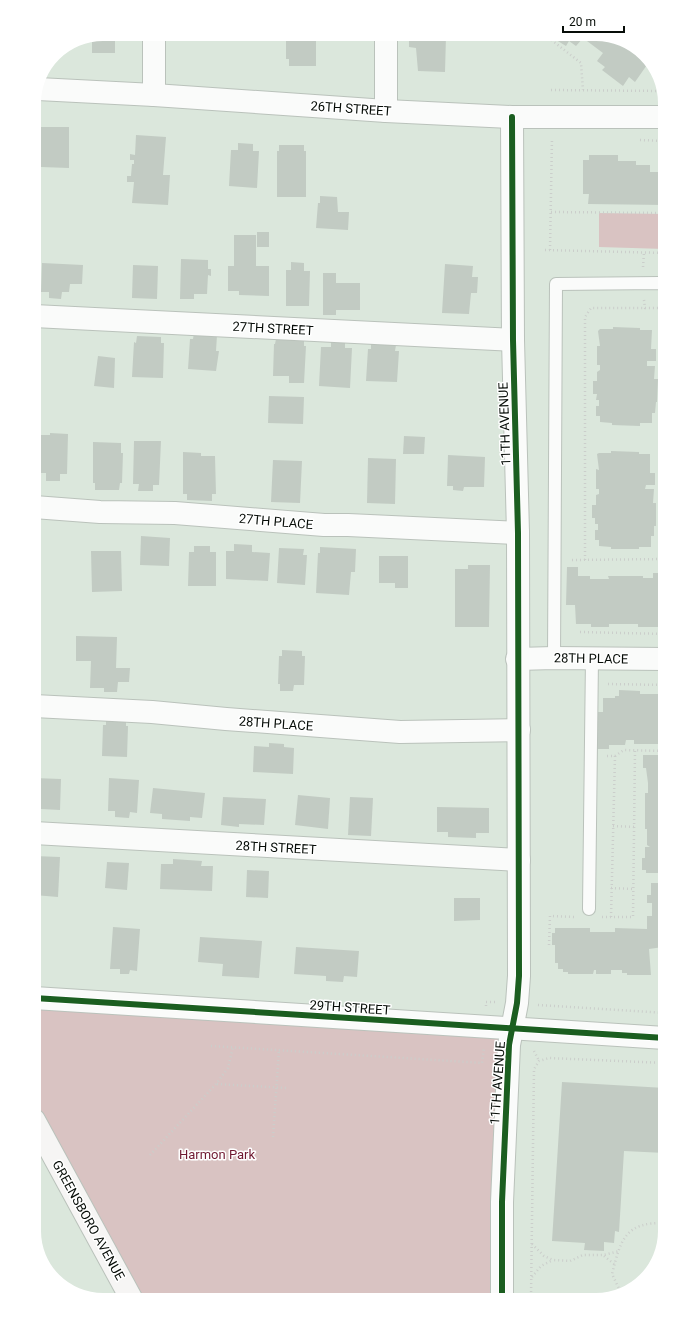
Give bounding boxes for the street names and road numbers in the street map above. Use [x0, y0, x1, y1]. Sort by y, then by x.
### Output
street label: 26TH STREET [310, 98, 392, 119]
street label: 27TH STREET [232, 319, 314, 338]
street label: 11TH AVENUE [496, 382, 513, 466]
street label: 27TH PLACE [238, 511, 314, 532]
street label: 28TH PLACE [554, 650, 628, 667]
street label: 28TH PLACE [238, 713, 314, 734]
street label: 28TH STREET [235, 838, 317, 857]
street label: 29TH STREET [309, 997, 391, 1018]
street label: 11TH AVENUE [487, 1041, 508, 1125]
street label: GREENSBORO AVENUE [49, 1158, 128, 1283]

